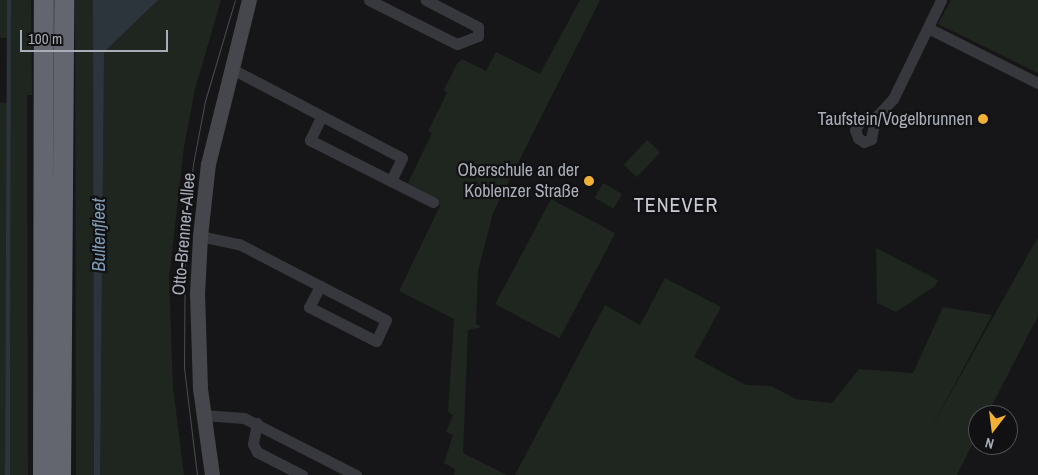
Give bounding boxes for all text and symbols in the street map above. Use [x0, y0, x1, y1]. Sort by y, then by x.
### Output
scale bar [22, 20, 170, 52]
text: 100 m [28, 28, 62, 49]
place label: Taufstein/Vogelbrunnen [818, 108, 973, 130]
marker: Taufstein/Vogelbrunnen [977, 113, 989, 125]
place label: Oberschule an der Koblenzer Straße [458, 160, 579, 202]
street label: Otto-Brenner-Allee [168, 172, 200, 296]
marker: Oberschule an der Koblenzer Straße [583, 175, 595, 187]
district label: TENEVER [633, 192, 719, 216]
water label: Bultenfleet [88, 198, 110, 272]
north arrow [968, 405, 1018, 455]
text: N [983, 434, 996, 453]

